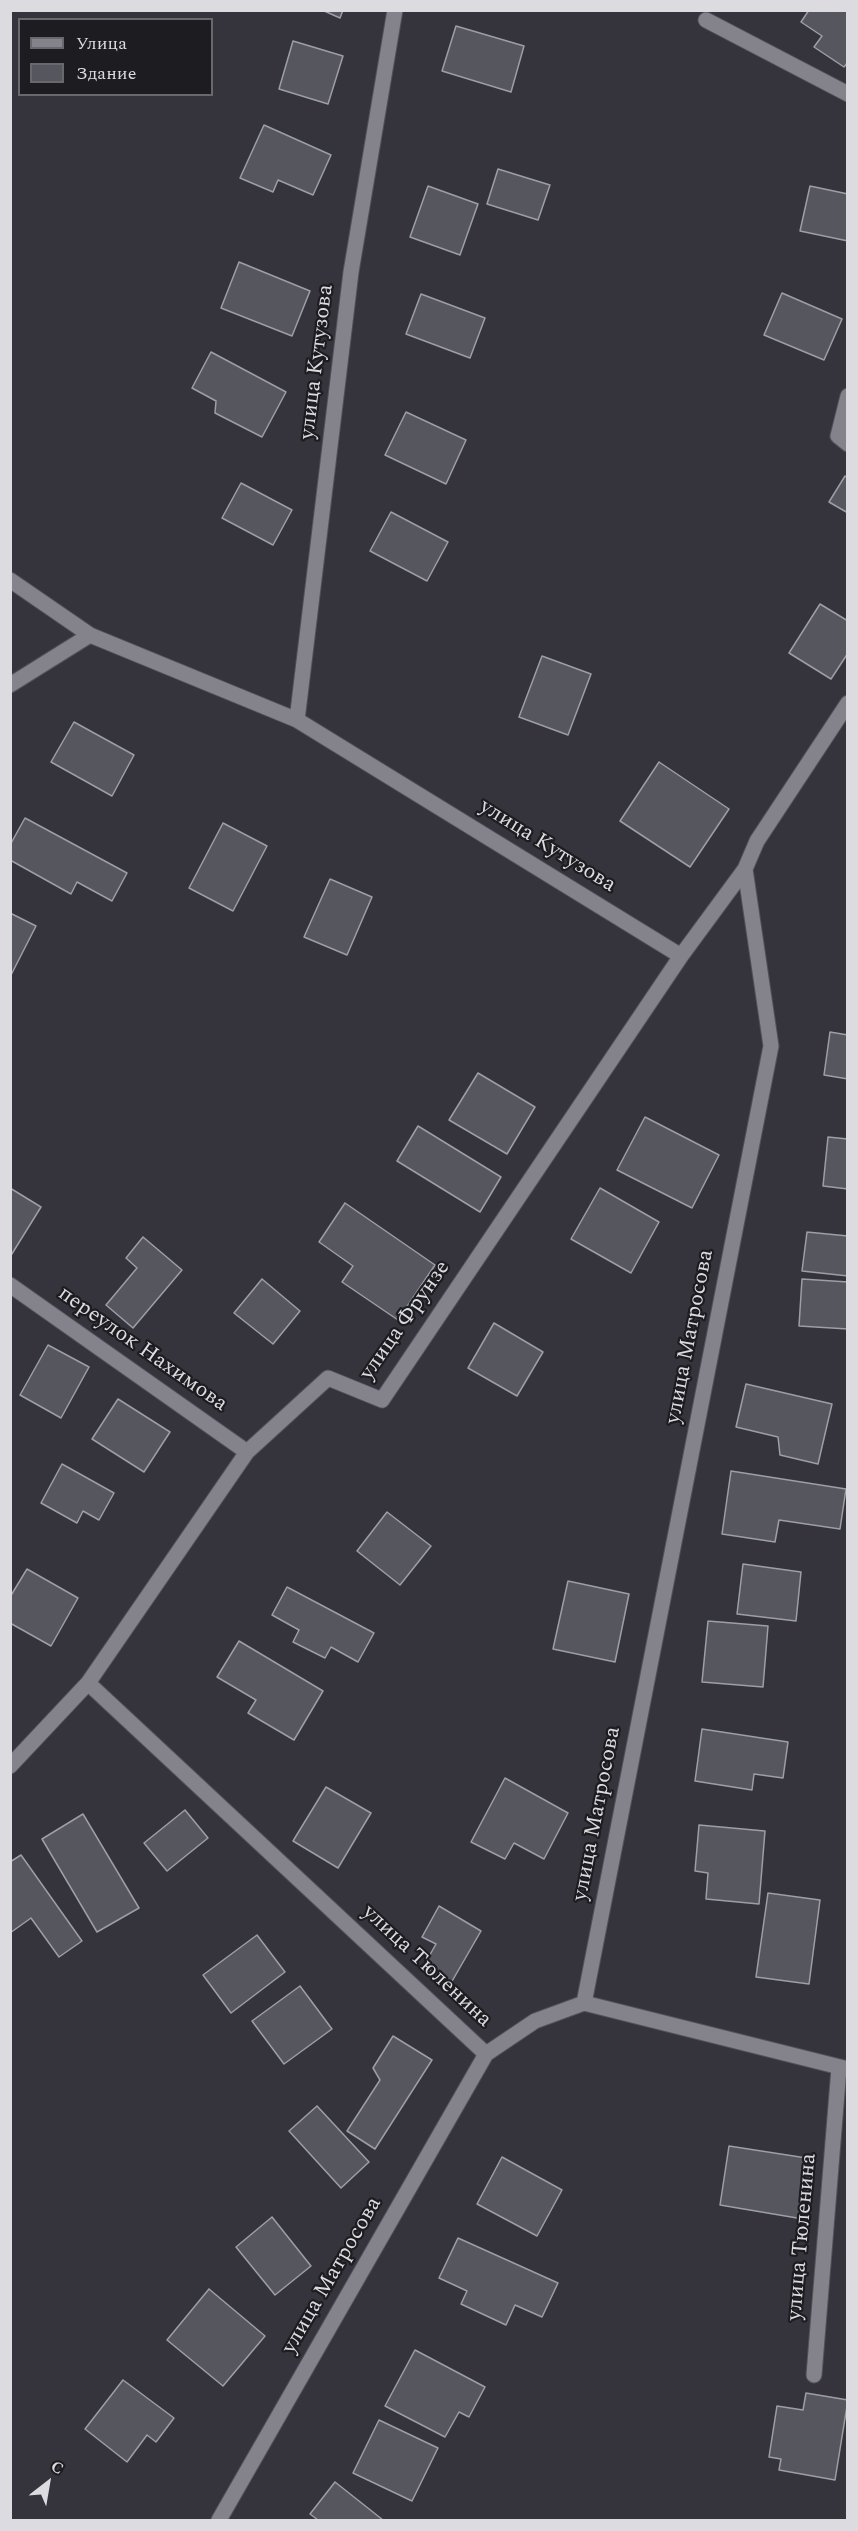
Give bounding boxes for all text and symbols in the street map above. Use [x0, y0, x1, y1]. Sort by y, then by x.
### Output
legend [18, 18, 213, 96]
text: Улица [76, 30, 127, 57]
text: Здание [76, 60, 136, 87]
street label: улица Кутузова [295, 283, 341, 441]
street label: улица Кутузова [474, 794, 620, 900]
street label: улица Матросова [661, 1248, 721, 1426]
street label: улица Фрунзе [355, 1256, 457, 1386]
street label: переулок Нахимова [52, 1281, 232, 1419]
street label: улица Матросова [568, 1725, 628, 1903]
street label: улица Тюленина [356, 1900, 496, 2034]
street label: улица Тюленина [783, 2152, 823, 2322]
street label: улица Матросова [277, 2193, 389, 2359]
north arrow [18, 2453, 78, 2513]
text: С [46, 2454, 68, 2481]

